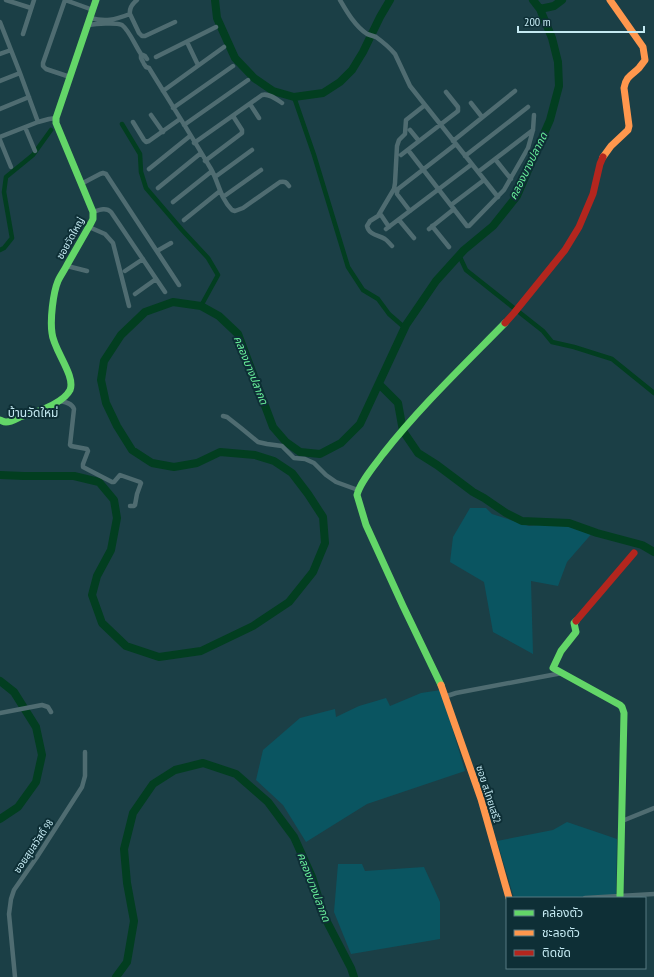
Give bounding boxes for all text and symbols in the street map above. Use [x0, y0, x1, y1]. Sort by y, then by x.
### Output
scale bar [518, 8, 644, 34]
text: 200 m [524, 14, 551, 29]
water label: คลองบางปลากด [506, 129, 551, 202]
street label: ซอยวัดใหญ่ [54, 215, 87, 262]
water label: คลองบางปลากด [231, 334, 272, 408]
district label: บ้านวัดใหม่ [8, 405, 58, 420]
street label: ซอย ส.ไทยเสรี2 [473, 764, 504, 825]
street label: ซอยสุขสวัสดิ์ 98 [11, 817, 56, 876]
water label: คลองบางปลากด [294, 850, 334, 925]
legend [506, 897, 646, 969]
text: คล่องตัว [542, 905, 583, 920]
text: ชะลอตัว [542, 925, 580, 940]
text: ติดขัด [542, 945, 571, 960]

